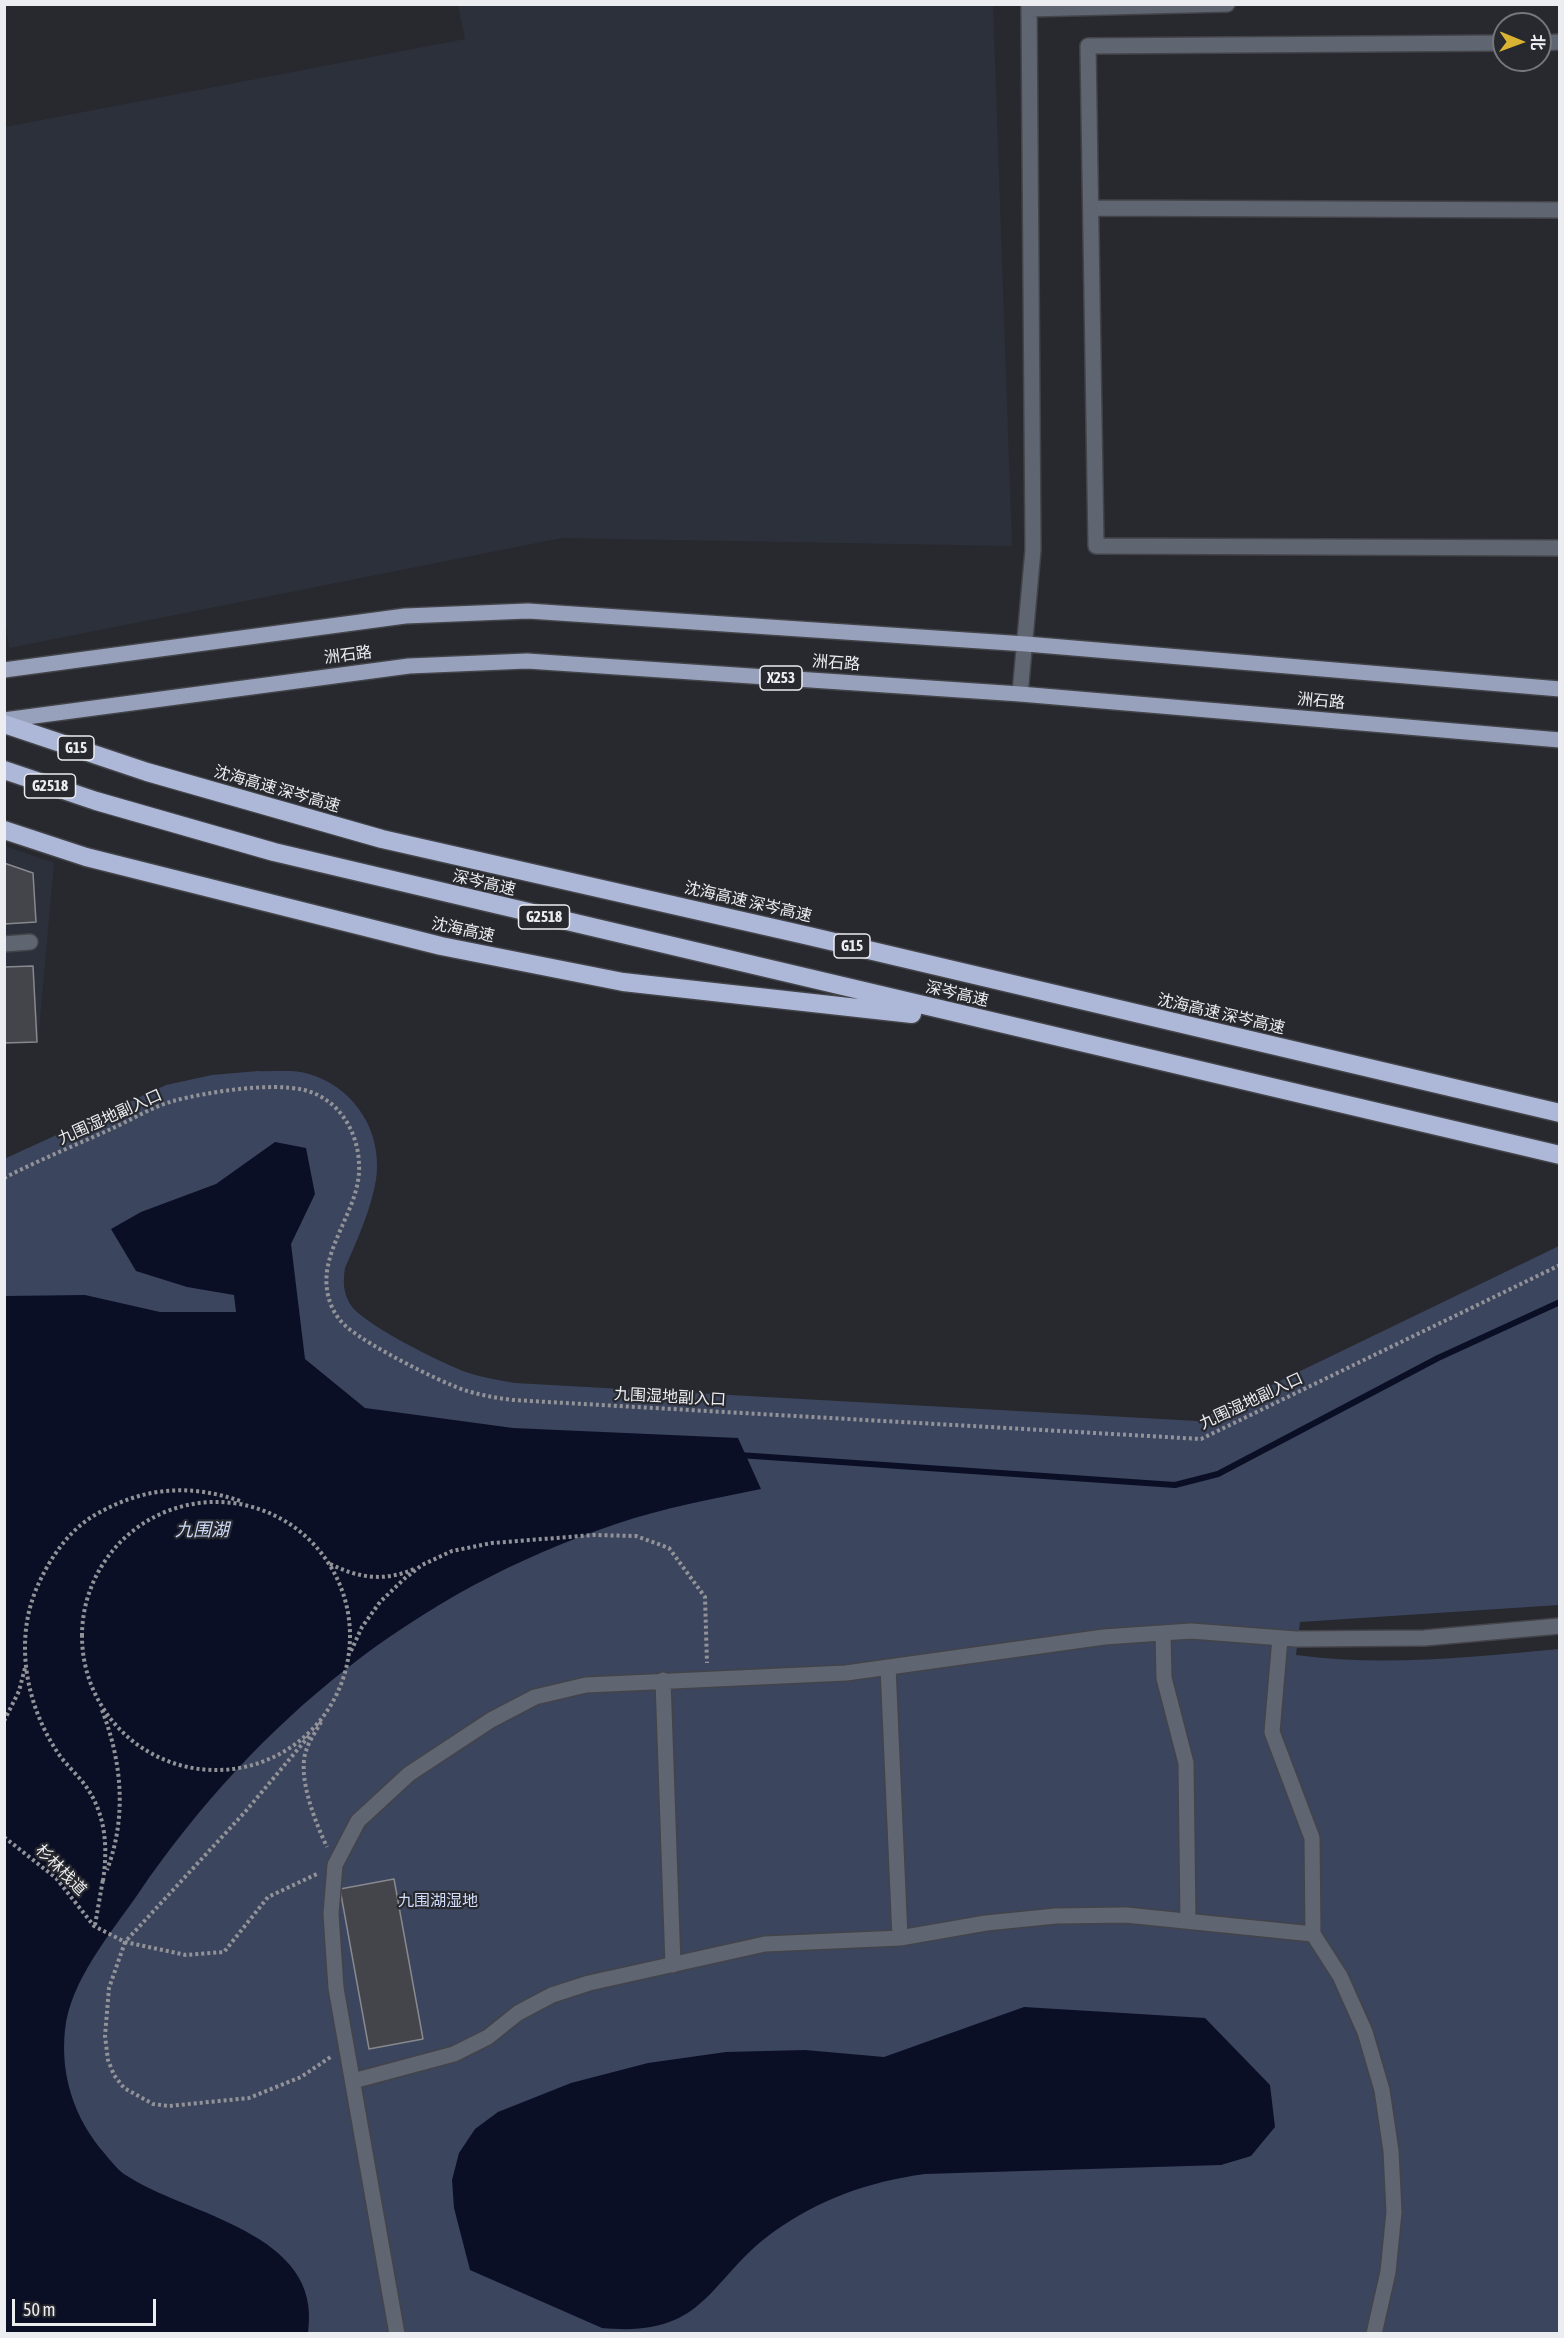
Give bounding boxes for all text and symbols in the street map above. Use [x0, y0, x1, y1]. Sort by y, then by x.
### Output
north arrow [1492, 12, 1552, 72]
text: 北 [1529, 34, 1547, 50]
street label: 洲石路 [323, 643, 373, 667]
street label: 洲石路 [811, 652, 861, 674]
road number: X253 [760, 666, 802, 690]
street label: 洲石路 [1296, 689, 1346, 713]
road number: G15 [58, 736, 94, 760]
street label: 沈海高速 深岑高速 [212, 762, 342, 816]
road number: G2518 [25, 774, 76, 798]
street label: 深岑高速 [451, 866, 517, 900]
street label: 沈海高速 深岑高速 [682, 878, 814, 926]
road number: G2518 [518, 905, 570, 929]
street label: 沈海高速 [430, 914, 496, 946]
road number: G15 [834, 934, 870, 958]
street label: 深岑高速 [924, 977, 990, 1011]
street label: 沈海高速 深岑高速 [1155, 990, 1287, 1038]
street label: 九围湿地副入口 [55, 1085, 165, 1149]
street label: 九围湿地副入口 [1196, 1369, 1306, 1433]
street label: 九围湿地副入口 [614, 1384, 726, 1410]
water label: 九围湖 [175, 1519, 229, 1541]
street label: 杉林栈道 [32, 1841, 90, 1899]
park label: 九围湖湿地 [398, 1891, 478, 1911]
scale bar [15, 2287, 159, 2325]
text: 50 m [23, 2299, 55, 2320]

